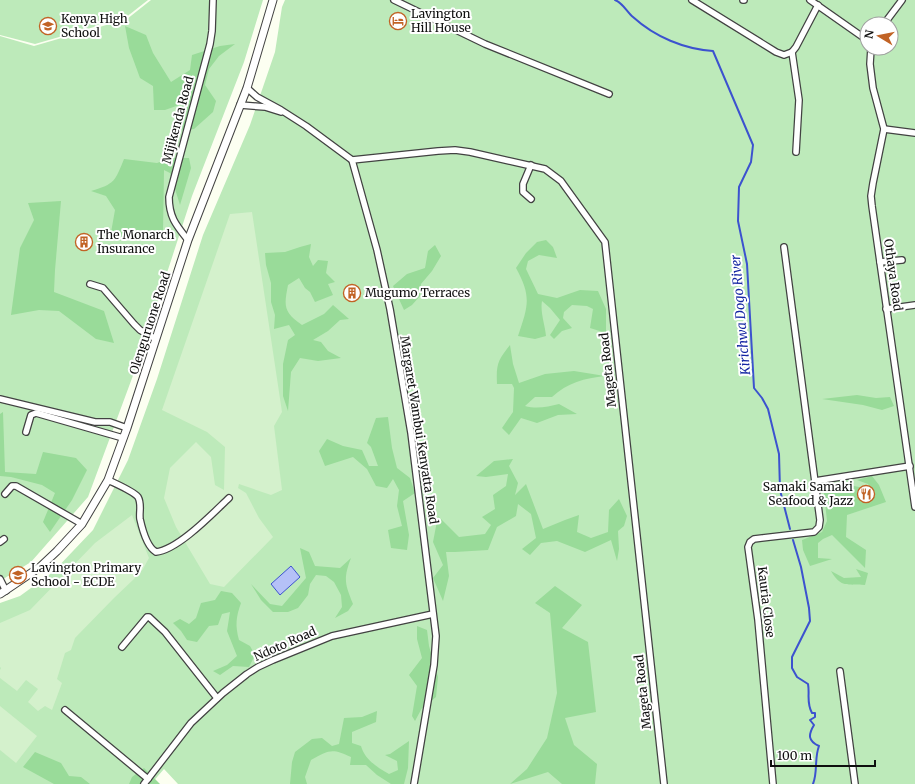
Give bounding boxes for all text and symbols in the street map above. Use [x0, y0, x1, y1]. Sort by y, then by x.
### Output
place label: Lavington Hill House [411, 6, 471, 35]
place label: Kenya High School [61, 11, 128, 40]
hotel icon: Lavington Hill House [388, 11, 408, 31]
school or university icon: Kenya High School [38, 16, 58, 36]
north arrow [859, 16, 899, 56]
text: N [862, 28, 877, 40]
street label: Mijikenda Road [159, 74, 196, 165]
place label: The Monarch Insurance [97, 227, 175, 256]
building icon: The Monarch Insurance [74, 232, 94, 252]
street label: Othaya Road [881, 238, 906, 312]
water label: Kirichwa Dogo River [727, 253, 754, 377]
street label: Olenguruone Road [126, 270, 173, 376]
building icon: Mugumo Terraces [342, 283, 362, 303]
place label: Mugumo Terraces [365, 285, 470, 300]
street label: Mageta Road [596, 332, 619, 408]
street label: Margaret Wambui Kenyatta Road [397, 335, 442, 525]
place label: Samaki Samaki Seafood & Jazz [763, 479, 853, 508]
restaurant icon: Samaki Samaki Seafood & Jazz [856, 484, 876, 504]
place label: Lavington Primary School - ECDE [31, 560, 141, 589]
school or university icon: Lavington Primary School - ECDE [8, 565, 28, 585]
street label: Kauria Close [755, 565, 778, 638]
street label: Ndoto Road [251, 623, 318, 664]
street label: Mageta Road [631, 654, 654, 730]
scale bar [771, 742, 875, 768]
text: 100 m [777, 748, 812, 763]

